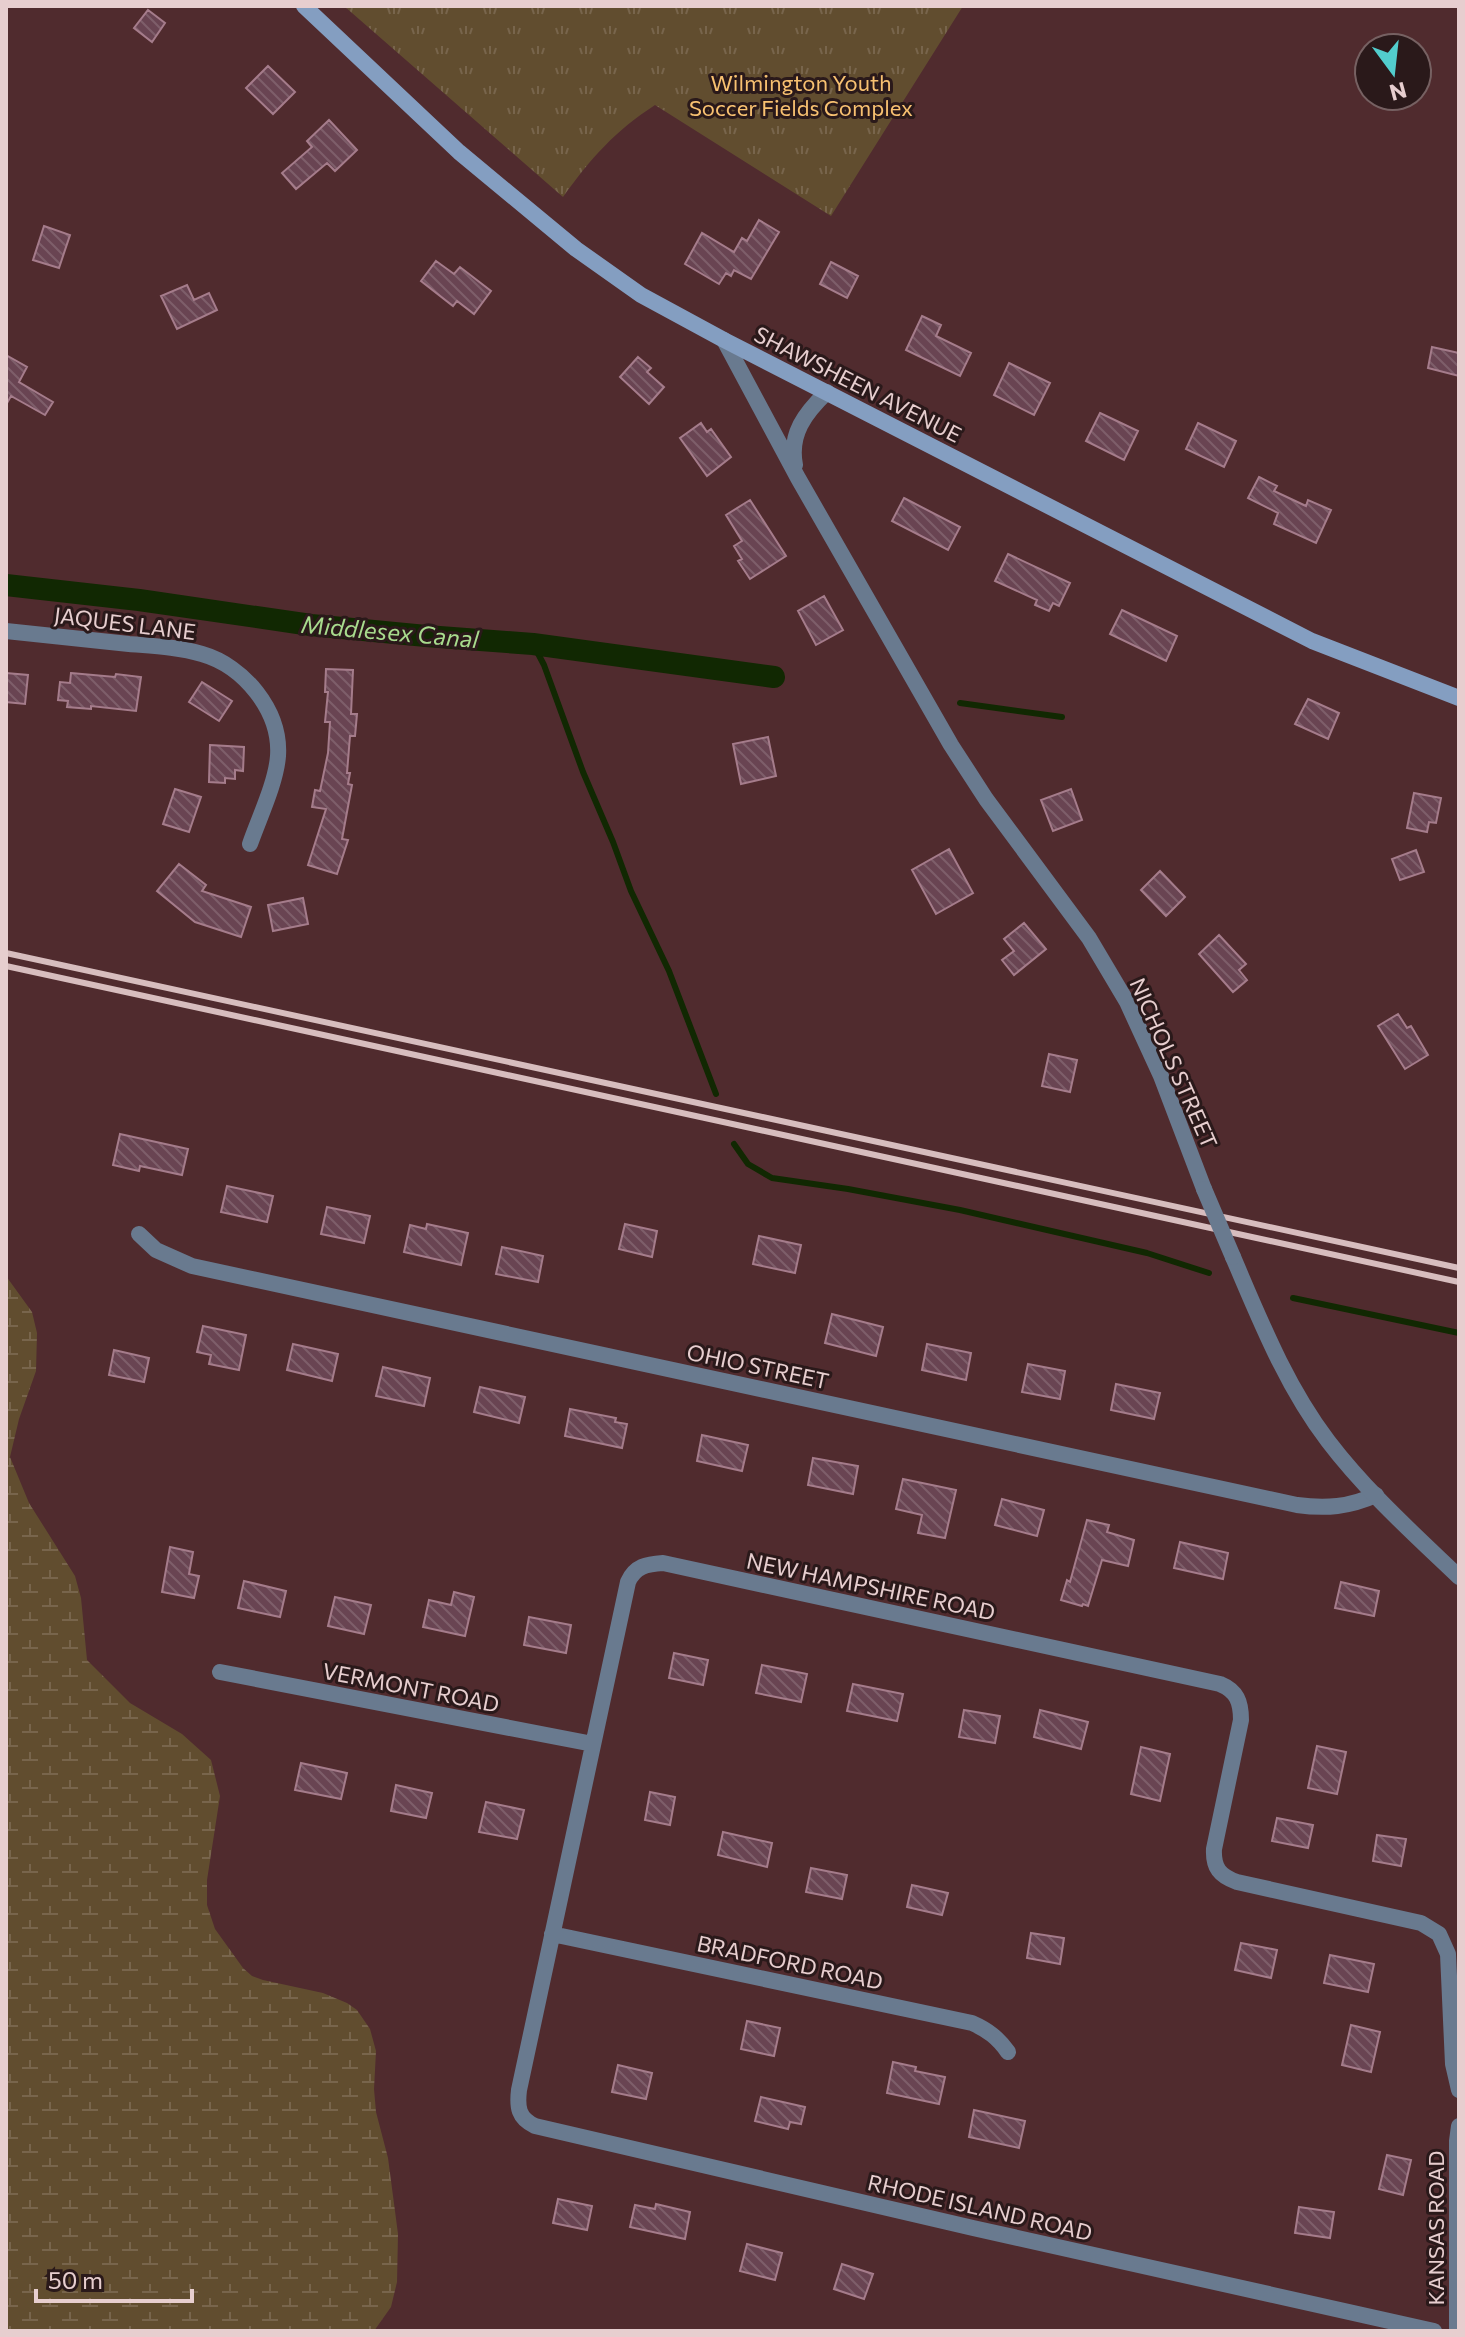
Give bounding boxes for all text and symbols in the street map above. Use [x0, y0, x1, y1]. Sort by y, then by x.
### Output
north arrow [1353, 32, 1433, 112]
park label: Wilmington Youth Soccer Fields Complex [689, 69, 913, 121]
text: N [1387, 77, 1410, 107]
street label: SHAWSHEEN AVENUE [750, 320, 966, 448]
street label: JAQUES LANE [53, 601, 197, 645]
water label: Middlesex Canal [300, 609, 481, 653]
street label: NICHOLS STREET [1124, 974, 1224, 1152]
street label: OHIO STREET [685, 1338, 831, 1394]
street label: NEW HAMPSHIRE ROAD [744, 1546, 998, 1626]
street label: VERMONT ROAD [320, 1657, 502, 1717]
street label: BRADFORD ROAD [695, 1929, 885, 1995]
street label: KANSAS ROAD [1422, 2151, 1449, 2305]
street label: RHODE ISLAND ROAD [865, 2168, 1095, 2246]
scale bar [36, 2253, 192, 2303]
text: 50 m [48, 2265, 103, 2294]

